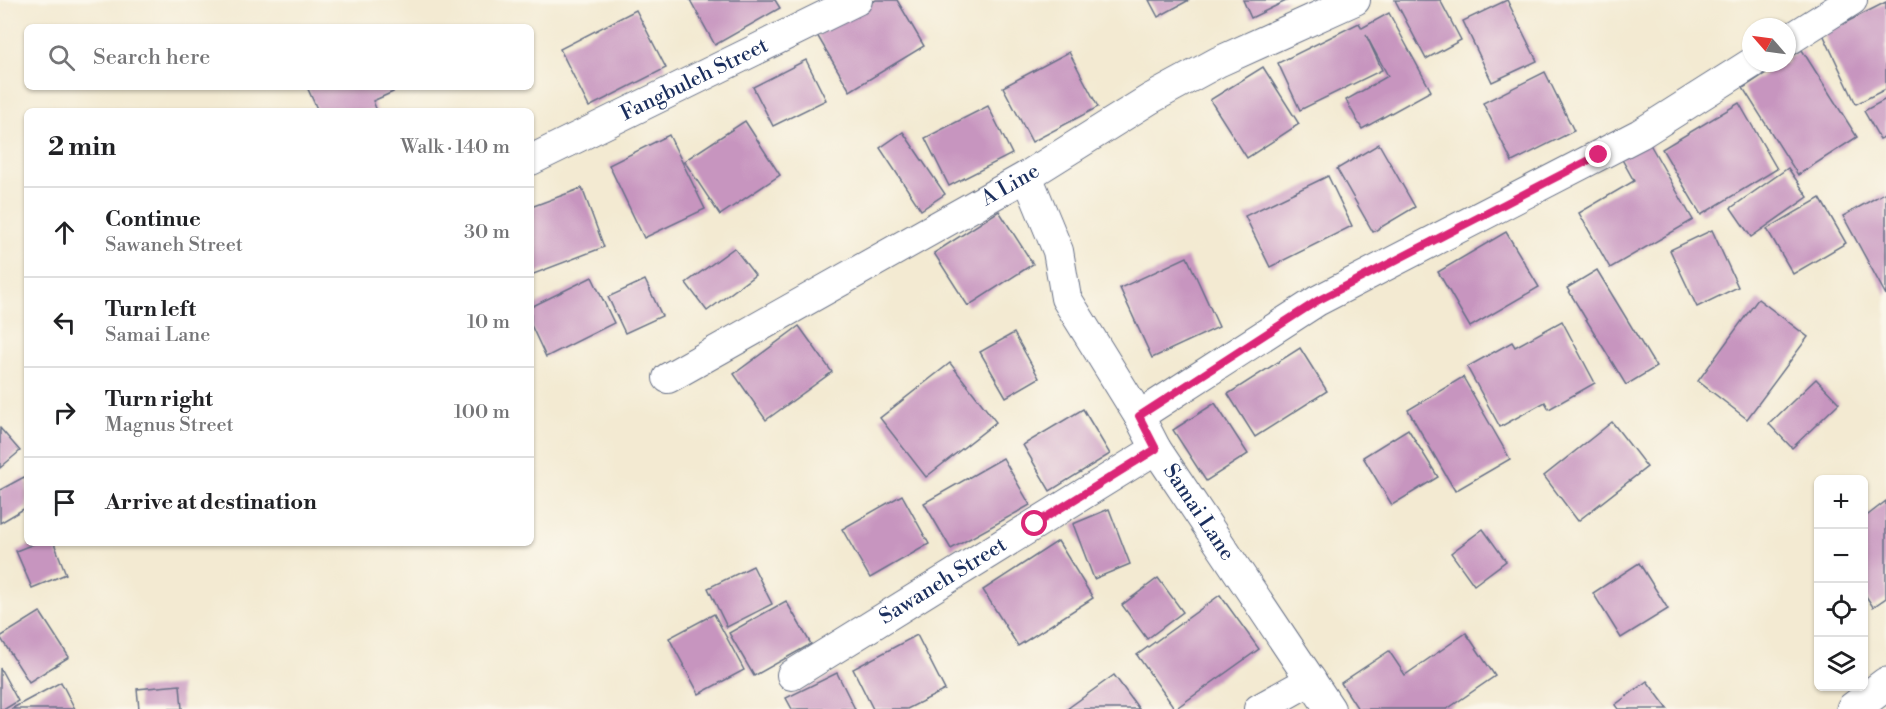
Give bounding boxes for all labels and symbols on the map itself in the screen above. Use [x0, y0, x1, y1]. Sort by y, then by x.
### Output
north arrow [1742, 18, 1796, 72]
street label: Fangbuleh Street [616, 32, 773, 127]
route end [1585, 141, 1611, 167]
street label: A Line [976, 158, 1044, 212]
street label: Samai Lane [1157, 459, 1240, 566]
route start [1021, 510, 1047, 536]
street label: Sawaneh Street [875, 532, 1012, 630]

